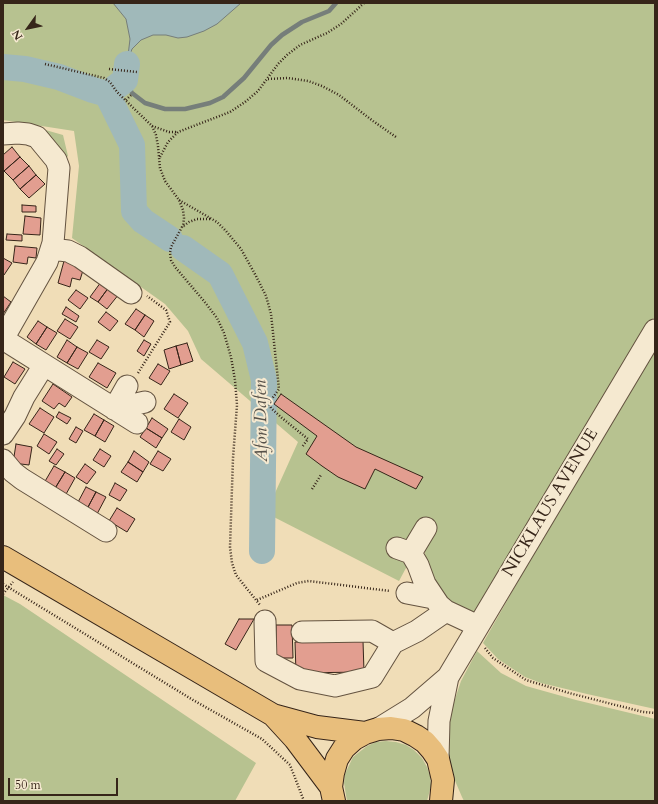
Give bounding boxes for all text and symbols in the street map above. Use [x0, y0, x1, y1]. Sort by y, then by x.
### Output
north arrow [8, 8, 48, 48]
text: N [9, 27, 26, 43]
water label: Afon Dafen [250, 380, 274, 462]
street label: NICKLAUS AVENUE [499, 425, 603, 581]
scale bar [10, 770, 120, 796]
text: 50 m [15, 777, 41, 793]

